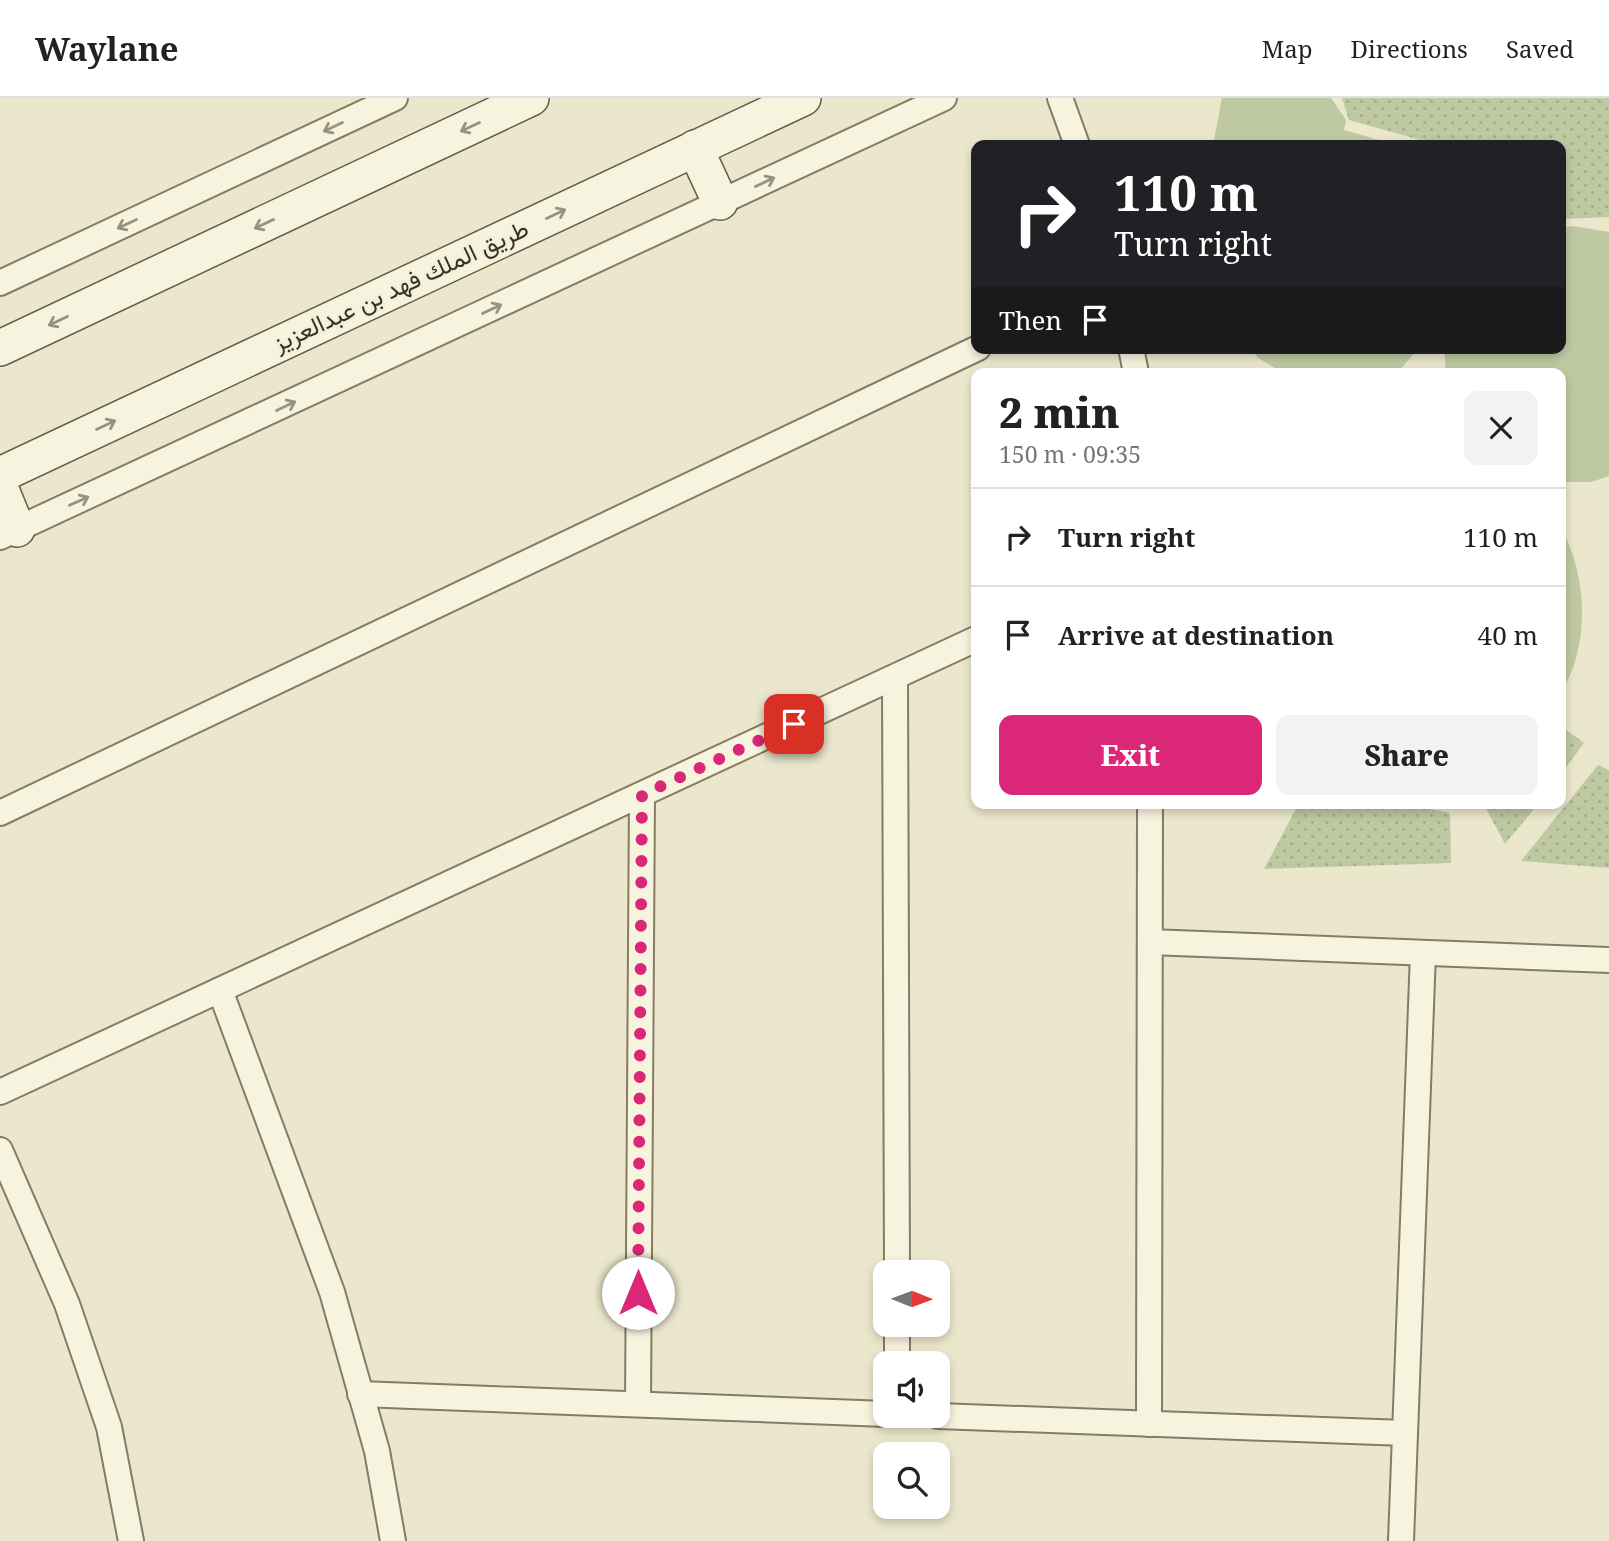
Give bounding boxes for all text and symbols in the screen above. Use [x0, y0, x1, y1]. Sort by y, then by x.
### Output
text: Waylane [35, 26, 179, 71]
text: Map [1262, 32, 1313, 65]
text: Directions [1351, 32, 1468, 65]
text: Saved [1506, 32, 1574, 65]
one-way arrow [323, 121, 344, 134]
one-way arrow [460, 121, 481, 134]
text: 110 m [1114, 159, 1258, 225]
icon: right [999, 168, 1090, 259]
one-way arrow [753, 175, 775, 188]
one-way arrow [545, 206, 566, 220]
street label: طريق الملك فهد بن عبدالعزيز [266, 211, 533, 359]
one-way arrow [117, 218, 138, 231]
one-way arrow [254, 218, 275, 231]
text: Turn right [1114, 222, 1272, 265]
icon: arrive [1076, 301, 1114, 339]
one-way arrow [481, 302, 502, 315]
text: Then [999, 302, 1062, 338]
one-way arrow [48, 315, 69, 328]
text: 2 min [999, 383, 1120, 440]
button: close [1464, 391, 1538, 465]
one-way arrow [275, 398, 296, 412]
one-way arrow [95, 418, 116, 431]
text: 150 m · 09:35 [999, 438, 1141, 470]
one-way arrow [68, 494, 89, 507]
icon: right [999, 518, 1037, 556]
text: Turn right [1058, 519, 1195, 555]
text: 110 m [1463, 519, 1538, 555]
icon: arrive [999, 616, 1037, 654]
text: Arrive at destination [1058, 617, 1334, 653]
text: 40 m [1478, 617, 1538, 653]
pin [764, 694, 824, 754]
icon: arrive [775, 705, 813, 743]
button: Exit [999, 715, 1262, 795]
button: Share [1276, 715, 1538, 795]
position arrow [601, 1256, 675, 1330]
north arrow [873, 1260, 950, 1337]
map controls [873, 1260, 950, 1519]
button: sound [873, 1351, 950, 1428]
button: search [873, 1442, 950, 1519]

